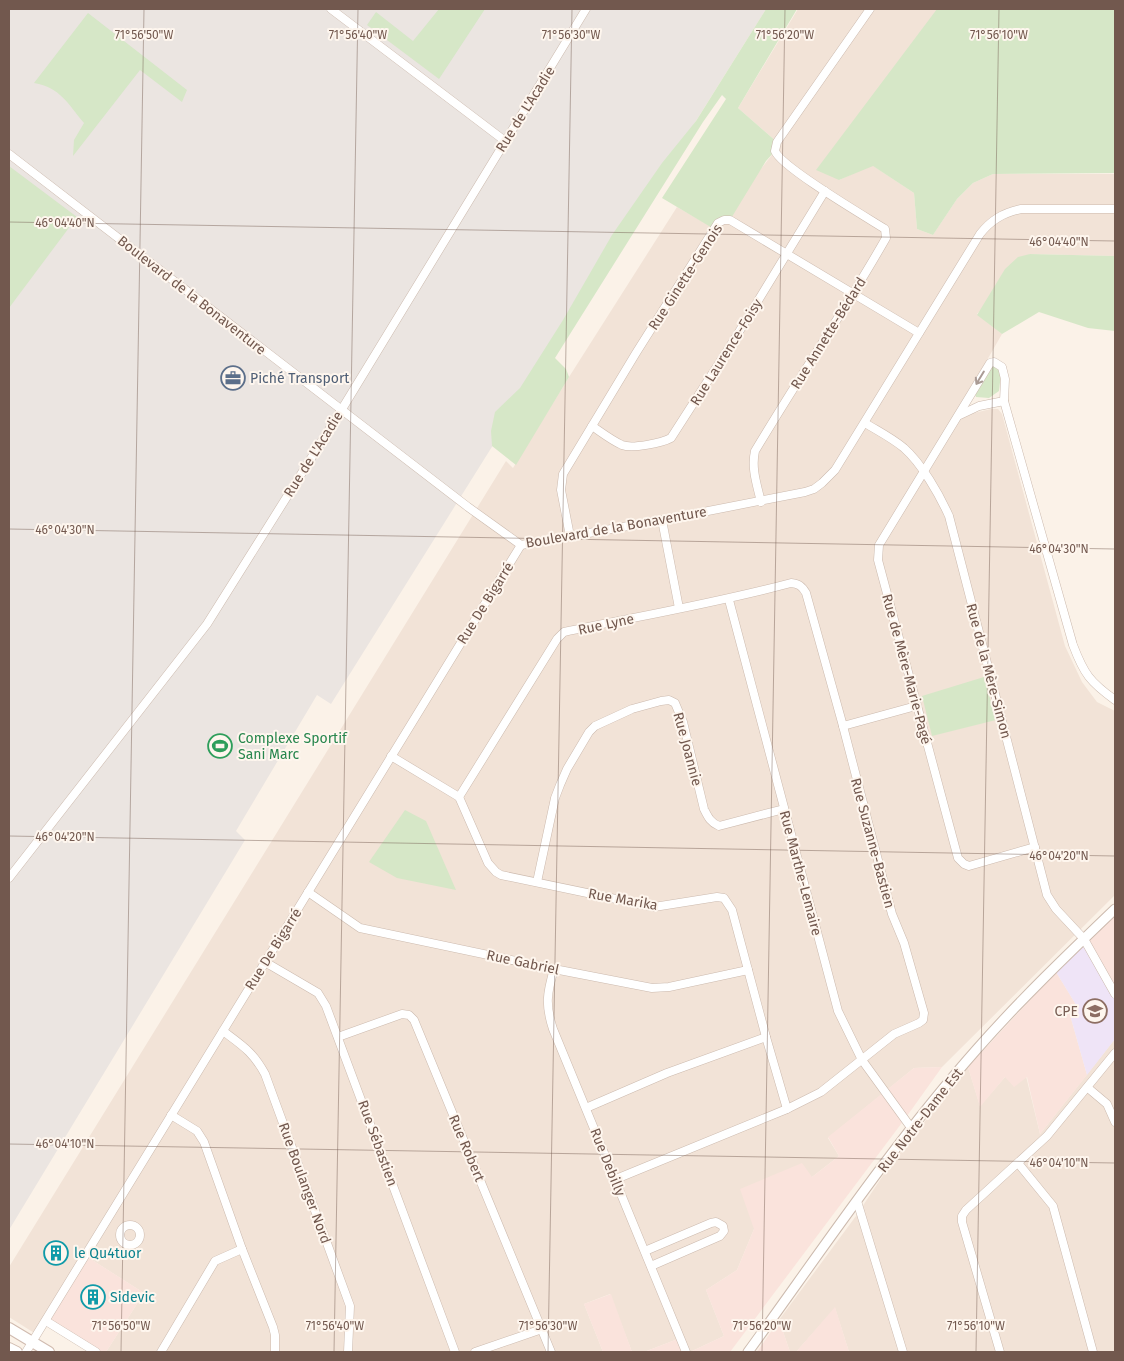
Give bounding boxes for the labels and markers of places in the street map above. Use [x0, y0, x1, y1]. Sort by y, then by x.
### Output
office icon: Piché Transport [220, 365, 246, 391]
place label: Piché Transport [250, 370, 350, 387]
place label: Complexe Sportif Sani Marc [238, 730, 348, 763]
sports icon: Complexe Sportif Sani Marc [207, 733, 233, 759]
school or university icon: CPE [1082, 998, 1108, 1024]
place label: CPE [1055, 1003, 1078, 1020]
building icon: le Qu4tuor [43, 1240, 69, 1266]
place label: le Qu4tuor [74, 1245, 142, 1262]
building icon: Sidevic [80, 1284, 106, 1310]
place label: Sidevic [110, 1289, 155, 1306]

